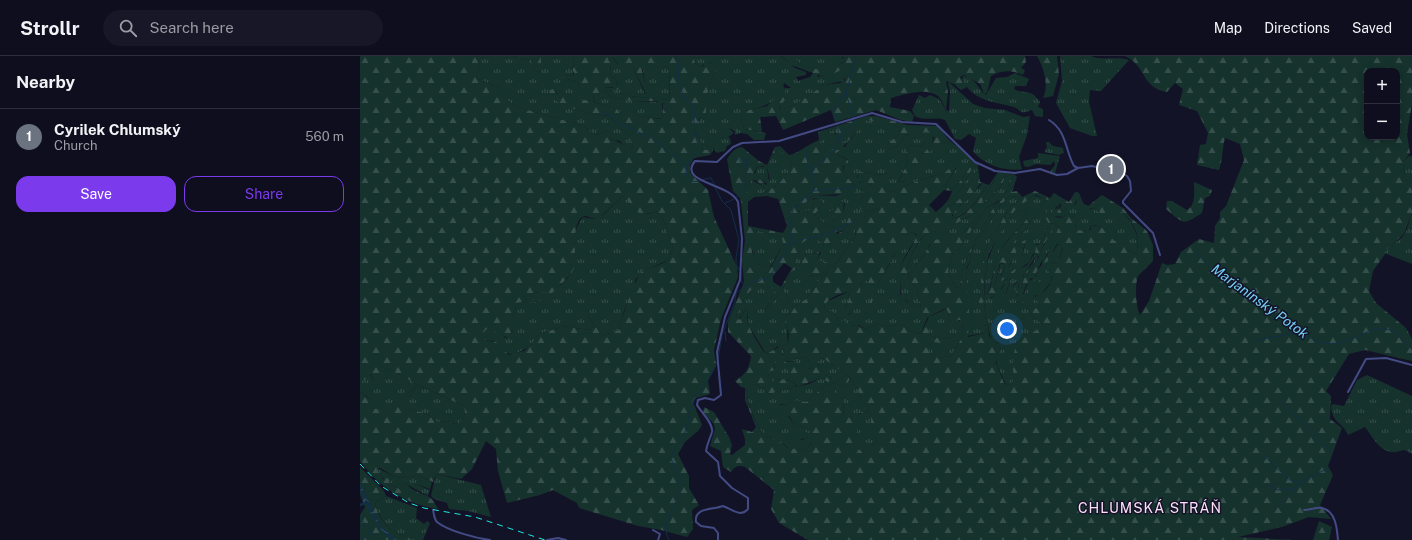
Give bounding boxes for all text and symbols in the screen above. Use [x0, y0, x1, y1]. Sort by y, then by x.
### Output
search box [103, 10, 383, 46]
text: Strollr [20, 17, 79, 39]
icon: search [117, 17, 139, 39]
text: Search here [149, 19, 234, 36]
text: Map [1214, 20, 1242, 36]
text: Directions [1264, 20, 1330, 36]
text: Saved [1352, 20, 1392, 36]
map controls [1364, 68, 1400, 140]
button: + [1364, 68, 1400, 104]
text: Nearby [16, 72, 75, 92]
button: − [1364, 104, 1400, 140]
text: Cyrilek Chlumský [54, 121, 181, 138]
text: 1 [26, 129, 32, 144]
text: 560 m [305, 129, 344, 144]
text: Church [54, 138, 98, 153]
pin: 1 [1098, 154, 1124, 184]
button: Save [16, 176, 176, 212]
button: Share [184, 176, 344, 212]
water label: Marjanínský Potok [1208, 260, 1312, 342]
your location [997, 319, 1017, 339]
district label: CHLUMSKÁ STRÁŇ [1078, 499, 1222, 516]

